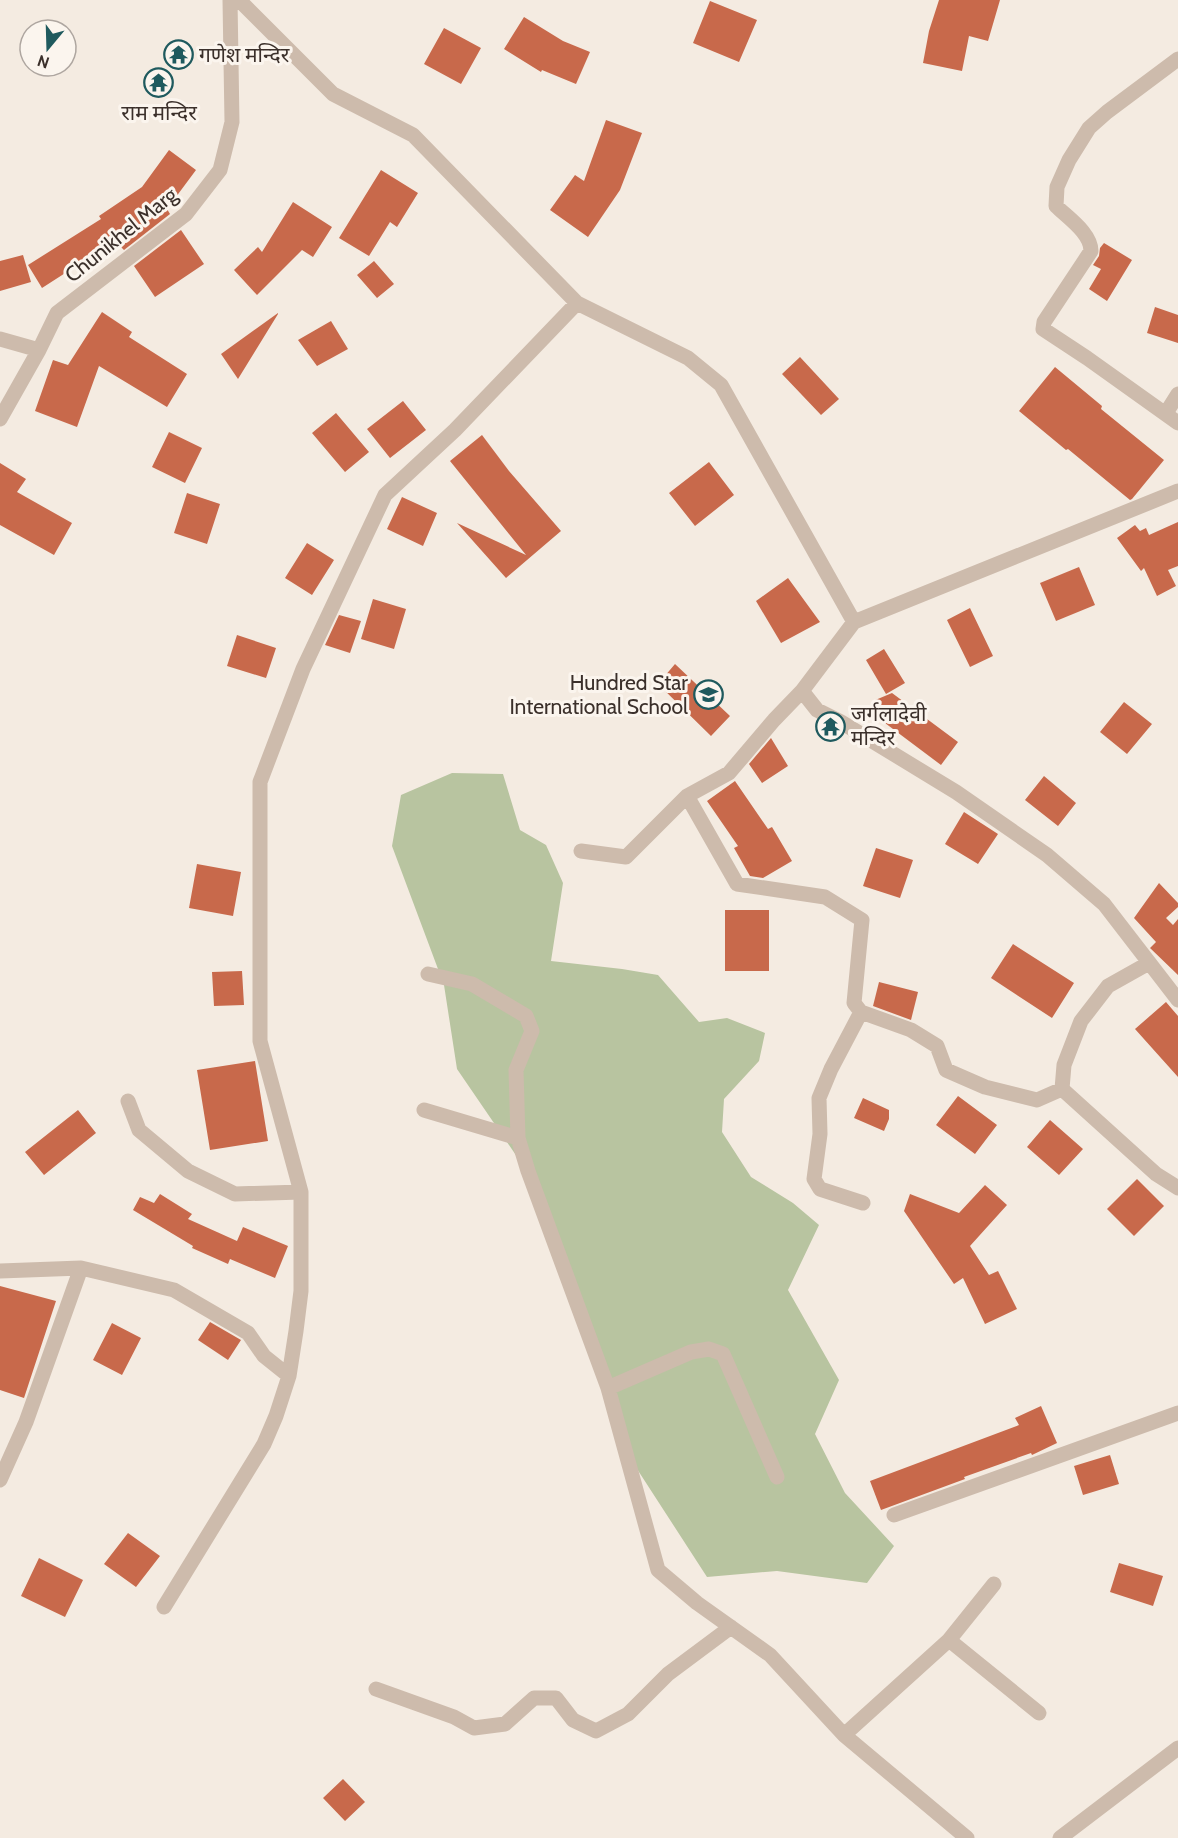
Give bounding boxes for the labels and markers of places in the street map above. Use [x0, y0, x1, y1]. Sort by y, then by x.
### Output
temple icon: गणेश मन्दिर [162, 39, 194, 71]
place label: गणेश मन्दिर [199, 42, 290, 67]
temple icon: राम मन्दिर [143, 66, 175, 98]
place label: राम मन्दिर [121, 100, 197, 125]
place label: Hundred Star International School [509, 670, 688, 719]
school or university icon: Hundred Star International School [693, 679, 725, 711]
place label: जर्गलादेवी मन्दिर [851, 701, 927, 750]
temple icon: जर्गलादेवी मन्दिर [814, 710, 846, 742]

